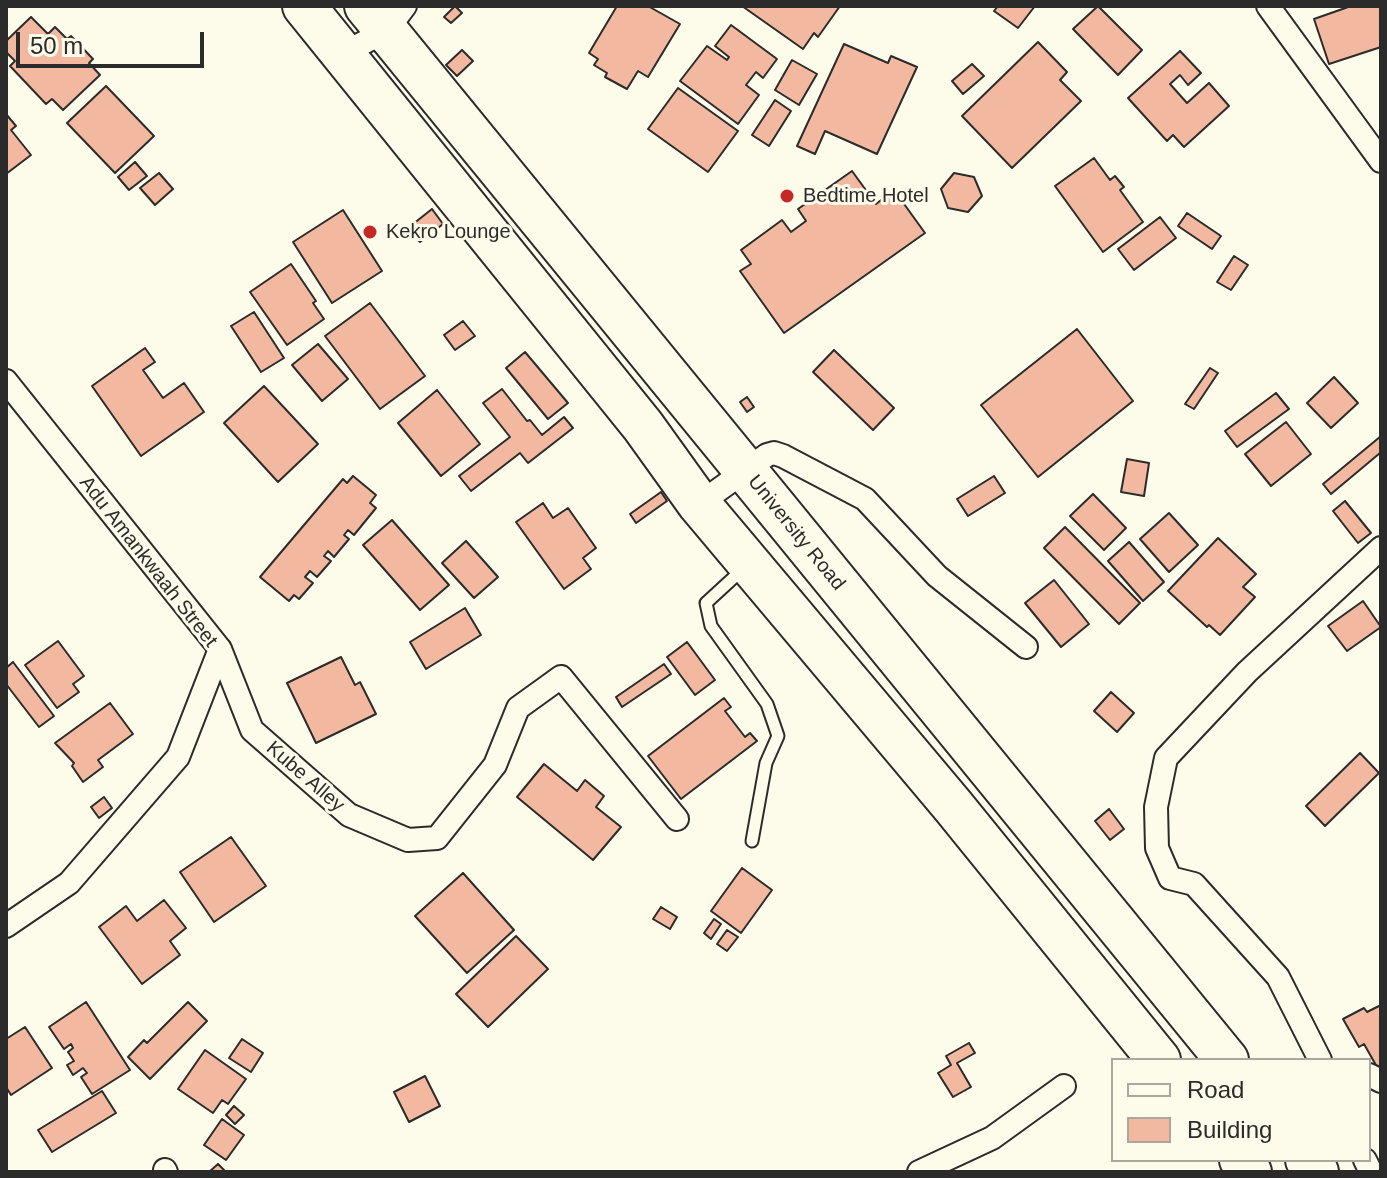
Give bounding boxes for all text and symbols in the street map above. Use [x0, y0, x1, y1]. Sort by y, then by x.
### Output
scale bar [20, 16, 208, 66]
text: 50 m [30, 32, 83, 59]
place label: Bedtime Hotel [803, 184, 929, 208]
marker: Bedtime Hotel [778, 187, 796, 205]
place label: Kekro Lounge [386, 220, 511, 244]
marker: Kekro Lounge [361, 223, 379, 241]
street label: University Road [742, 471, 850, 595]
street label: Adu Amankwaah Street [74, 472, 222, 652]
street label: Kube Alley [261, 737, 349, 817]
legend [1111, 1058, 1371, 1162]
text: Road [1187, 1076, 1244, 1103]
text: Building [1187, 1116, 1272, 1143]

